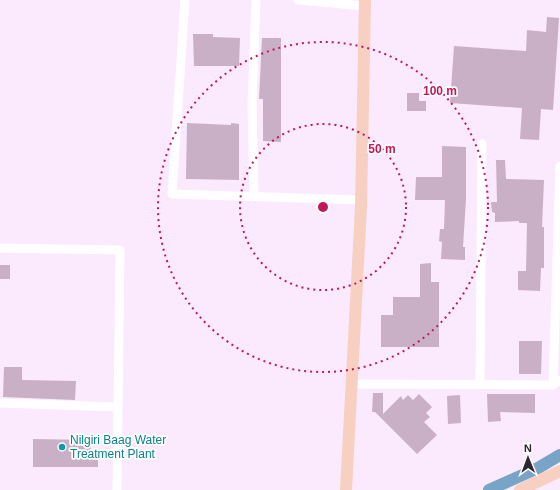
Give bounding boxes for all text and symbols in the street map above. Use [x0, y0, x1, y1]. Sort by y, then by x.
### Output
text: 100 m [423, 84, 457, 98]
text: 50 m [368, 142, 396, 156]
centre of rings [316, 200, 330, 214]
place label: Nilgiri Baag Water Treatment Plant [70, 433, 166, 461]
north arrow [508, 438, 548, 478]
marker: Nilgiri Baag Water Treatment Plant [57, 442, 67, 452]
text: N [524, 442, 532, 454]

